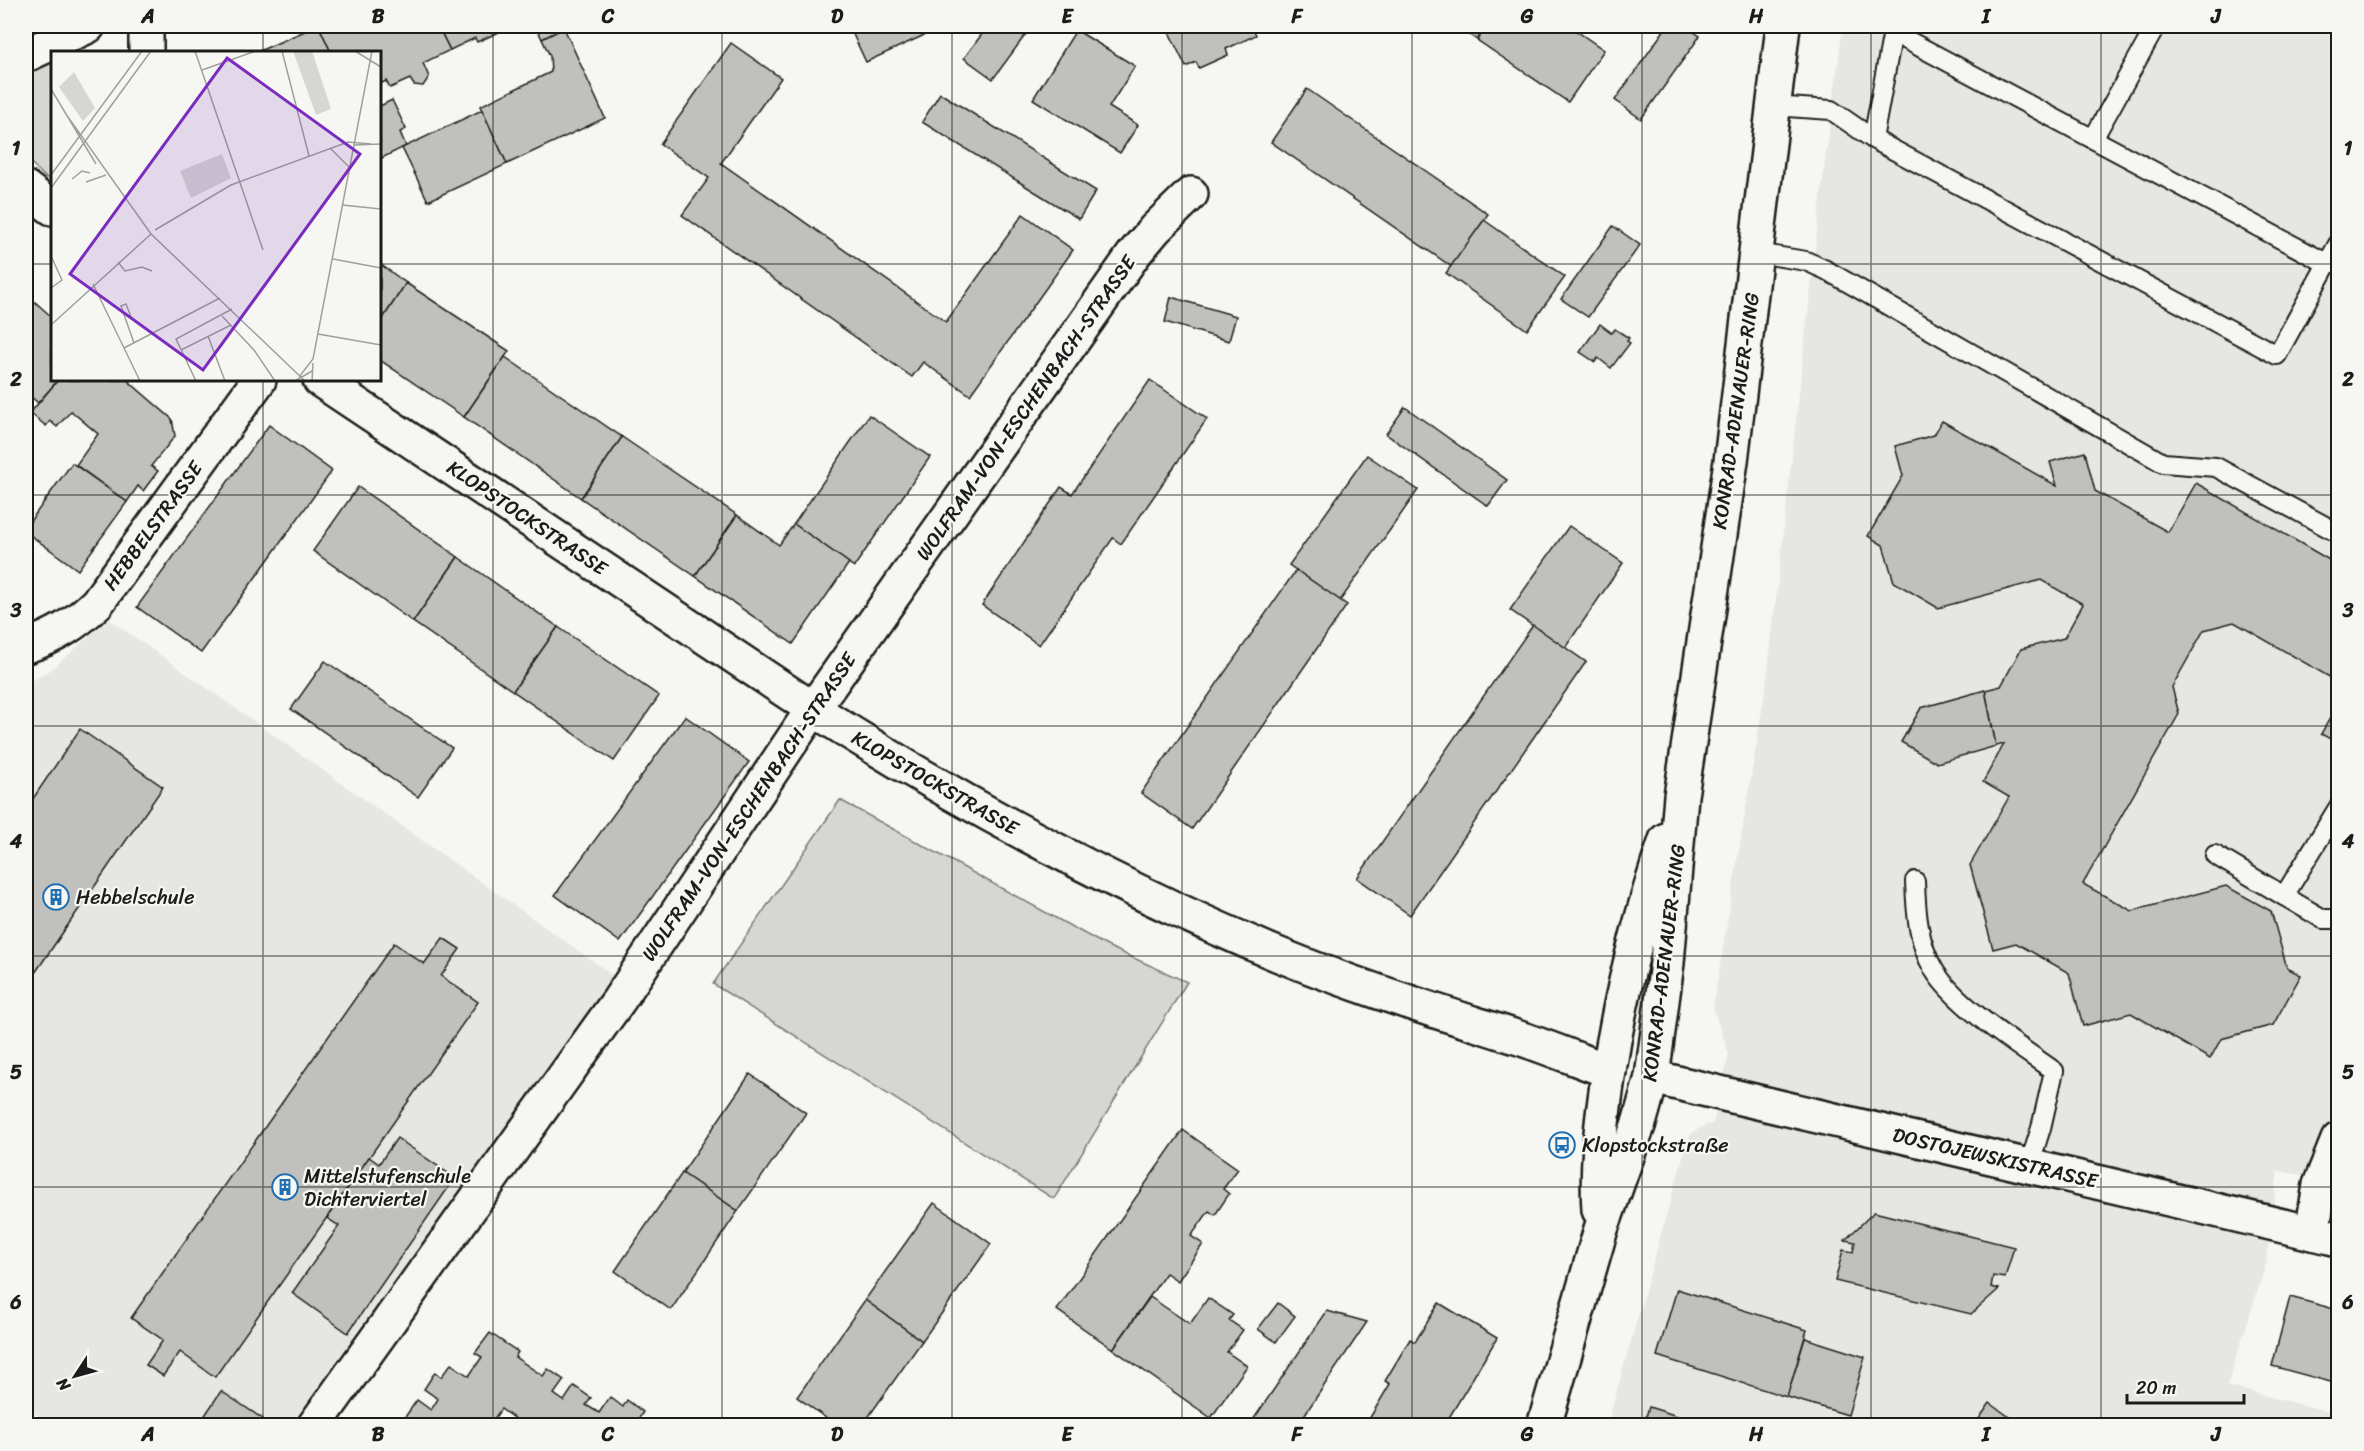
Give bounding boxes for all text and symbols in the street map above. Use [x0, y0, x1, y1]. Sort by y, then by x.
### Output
text: A [140, 0, 155, 34]
text: B [372, 0, 385, 34]
text: C [601, 0, 615, 34]
text: D [831, 0, 844, 34]
text: E [1061, 0, 1074, 34]
text: F [1291, 0, 1304, 34]
text: G [1520, 0, 1534, 34]
text: H [1748, 0, 1764, 34]
text: I [1981, 0, 1992, 34]
text: J [2210, 0, 2222, 34]
inset map [51, 51, 381, 381]
text: 1 [12, 131, 21, 166]
text: 1 [2344, 131, 2353, 166]
street label: WOLFRAM-VON-ESCHENBACH-STRASSE [907, 246, 1146, 568]
street label: KONRAD-ADENAUER-RING [1702, 290, 1770, 532]
text: 2 [9, 362, 22, 397]
text: 2 [2341, 362, 2354, 397]
street label: KLOPSTOCKSTRASSE [439, 451, 616, 586]
street label: HEBBELSTRASSE [94, 452, 213, 598]
text: 3 [10, 593, 22, 628]
text: 3 [2342, 593, 2354, 628]
street label: WOLFRAM-VON-ESCHENBACH-STRASSE [632, 644, 867, 969]
street label: KLOPSTOCKSTRASSE [845, 721, 1027, 846]
text: 4 [9, 824, 23, 859]
text: 4 [2341, 824, 2355, 859]
street label: KONRAD-ADENAUER-RING [1632, 842, 1696, 1083]
place label: Hebbelschule [76, 880, 194, 915]
building icon: Hebbelschule [41, 882, 71, 912]
text: 5 [10, 1055, 22, 1090]
text: 5 [2342, 1055, 2354, 1090]
street label: DOSTOJEWSKISTRASSE [1889, 1117, 2103, 1199]
place label: Klopstockstraße [1582, 1128, 1729, 1163]
bus stop icon: Klopstockstraße [1547, 1130, 1577, 1160]
place label: Mittelstufenschule Dichterviertel [304, 1159, 471, 1217]
building icon: Mittelstufenschule Dichterviertel [270, 1172, 300, 1202]
text: 6 [9, 1285, 22, 1320]
text: 6 [2341, 1285, 2354, 1320]
north arrow [45, 1346, 105, 1406]
scale bar [2127, 1367, 2244, 1405]
text: N [48, 1371, 79, 1398]
text: 20 m [2136, 1372, 2176, 1404]
text: A [140, 1417, 155, 1451]
text: B [372, 1417, 385, 1451]
text: C [601, 1417, 615, 1451]
text: D [831, 1417, 844, 1451]
text: E [1061, 1417, 1074, 1451]
text: F [1291, 1417, 1304, 1451]
text: G [1520, 1417, 1534, 1451]
text: H [1748, 1417, 1764, 1451]
text: I [1981, 1417, 1992, 1451]
text: J [2210, 1417, 2222, 1451]

